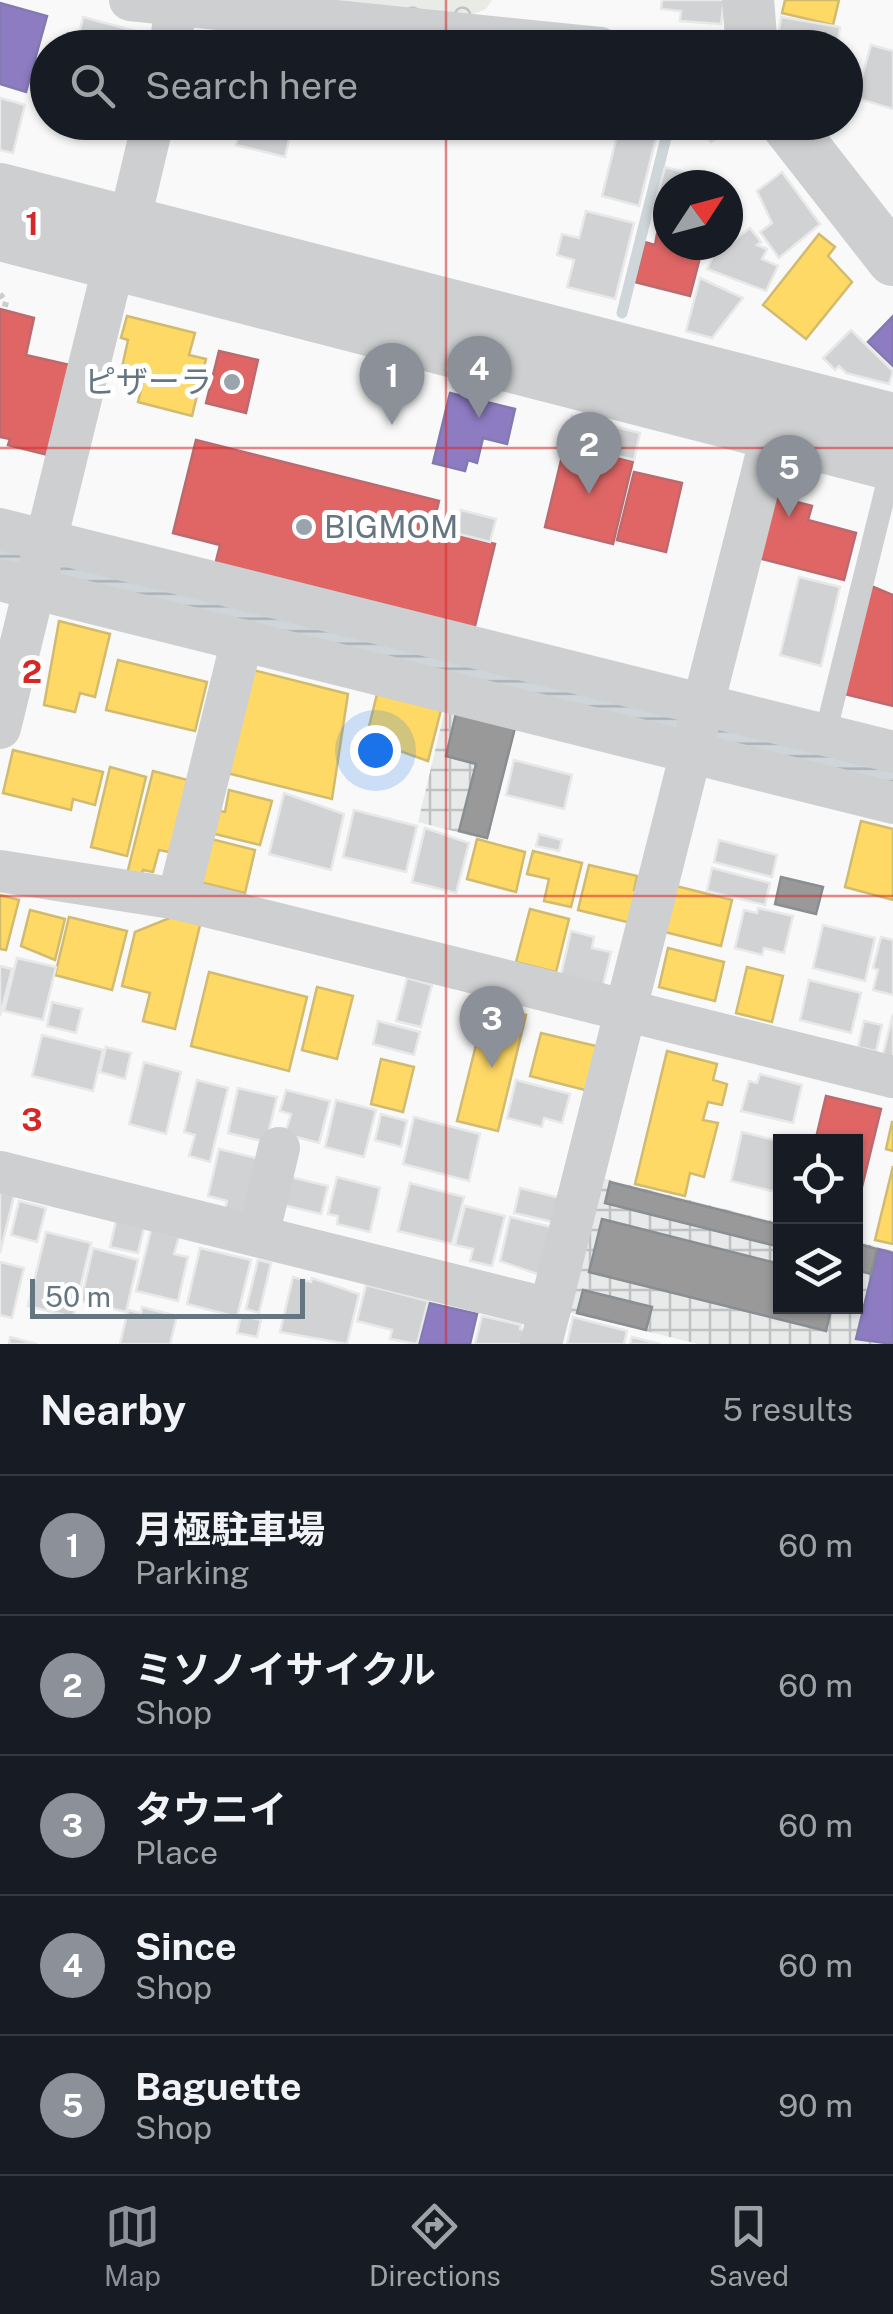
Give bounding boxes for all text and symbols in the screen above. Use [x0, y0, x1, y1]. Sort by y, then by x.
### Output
search box [30, 30, 863, 140]
icon: search [65, 58, 120, 113]
text: Search here [145, 63, 358, 108]
north arrow [653, 170, 743, 260]
text: 1 [25, 205, 39, 242]
pin: 4 [446, 336, 512, 418]
pin: 1 [360, 342, 424, 425]
place label: ピザーラ [84, 363, 212, 400]
marker: ピザーラ [221, 371, 243, 393]
pin: 2 [556, 412, 622, 494]
pin: 5 [756, 434, 822, 517]
place label: BIGMOM [324, 508, 458, 545]
marker: BIGMOM [293, 516, 315, 538]
text: 2 [22, 653, 42, 690]
your location [350, 725, 401, 776]
pin: 3 [460, 986, 524, 1068]
text: 3 [21, 1101, 43, 1138]
map controls [773, 1134, 863, 1314]
button: locate [773, 1134, 863, 1224]
button: layers [773, 1224, 863, 1314]
scale bar [30, 1274, 305, 1318]
text: 50 m [45, 1280, 111, 1313]
text: Nearby [40, 1385, 186, 1434]
text: 5 results [722, 1391, 853, 1428]
text: 月極駐車場 [135, 1507, 325, 1552]
text: 1 [66, 1527, 79, 1564]
text: 60 m [778, 1527, 853, 1564]
text: Parking [135, 1554, 250, 1591]
text: ミソノイサイクル [135, 1647, 436, 1692]
text: 2 [62, 1667, 83, 1704]
text: 60 m [778, 1667, 853, 1704]
text: Shop [135, 1694, 212, 1731]
text: タウニイ [135, 1787, 287, 1832]
text: 3 [62, 1807, 83, 1844]
text: 60 m [778, 1807, 853, 1844]
text: Place [135, 1834, 218, 1871]
text: Since [135, 1924, 237, 1969]
text: 4 [62, 1947, 83, 1984]
text: 60 m [778, 1947, 853, 1984]
text: Shop [135, 1969, 212, 2006]
text: Baguette [135, 2064, 302, 2109]
text: 5 [62, 2087, 83, 2124]
text: 90 m [778, 2087, 853, 2124]
text: Shop [135, 2109, 212, 2146]
tab: Map [104, 2199, 161, 2292]
tab: Directions [369, 2199, 501, 2292]
tab: Saved [709, 2199, 789, 2292]

